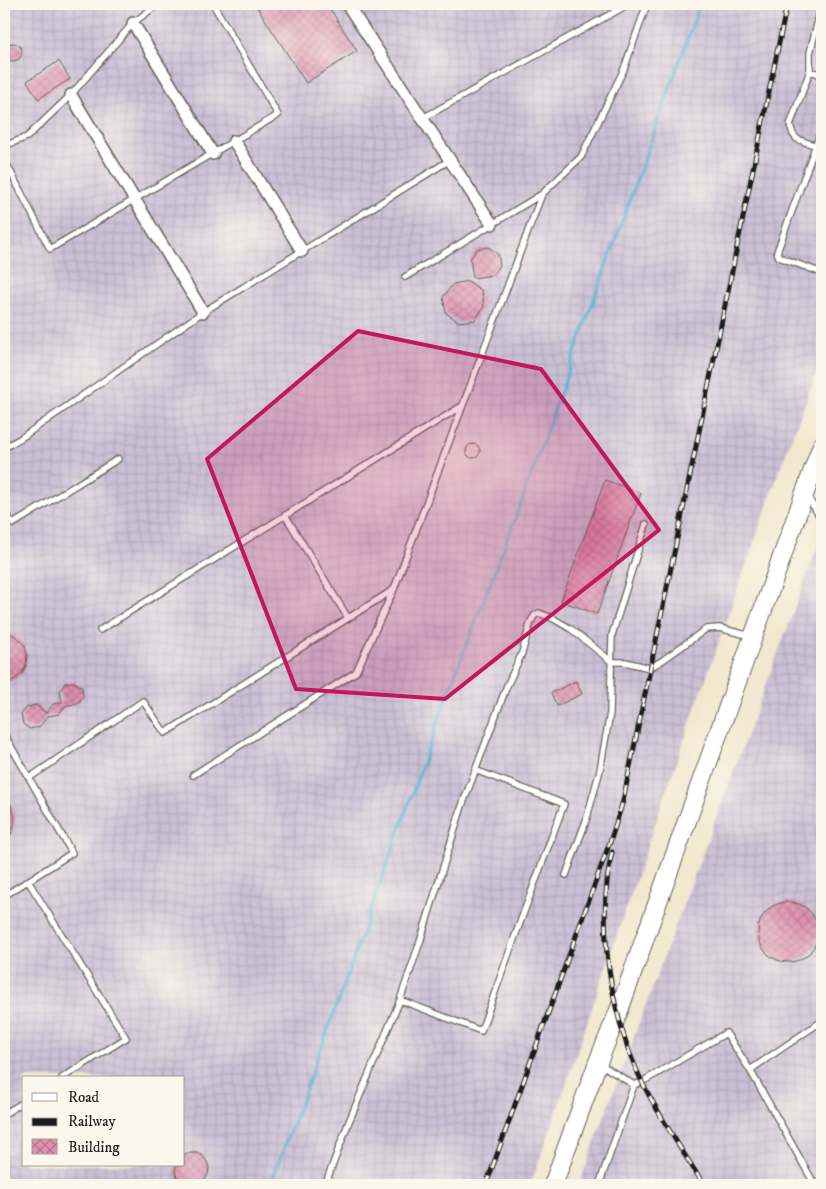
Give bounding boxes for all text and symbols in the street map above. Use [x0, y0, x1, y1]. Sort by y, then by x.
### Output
legend [22, 1076, 185, 1166]
text: Road [68, 1088, 100, 1107]
text: Railway [68, 1112, 116, 1131]
text: Building [68, 1138, 120, 1157]

